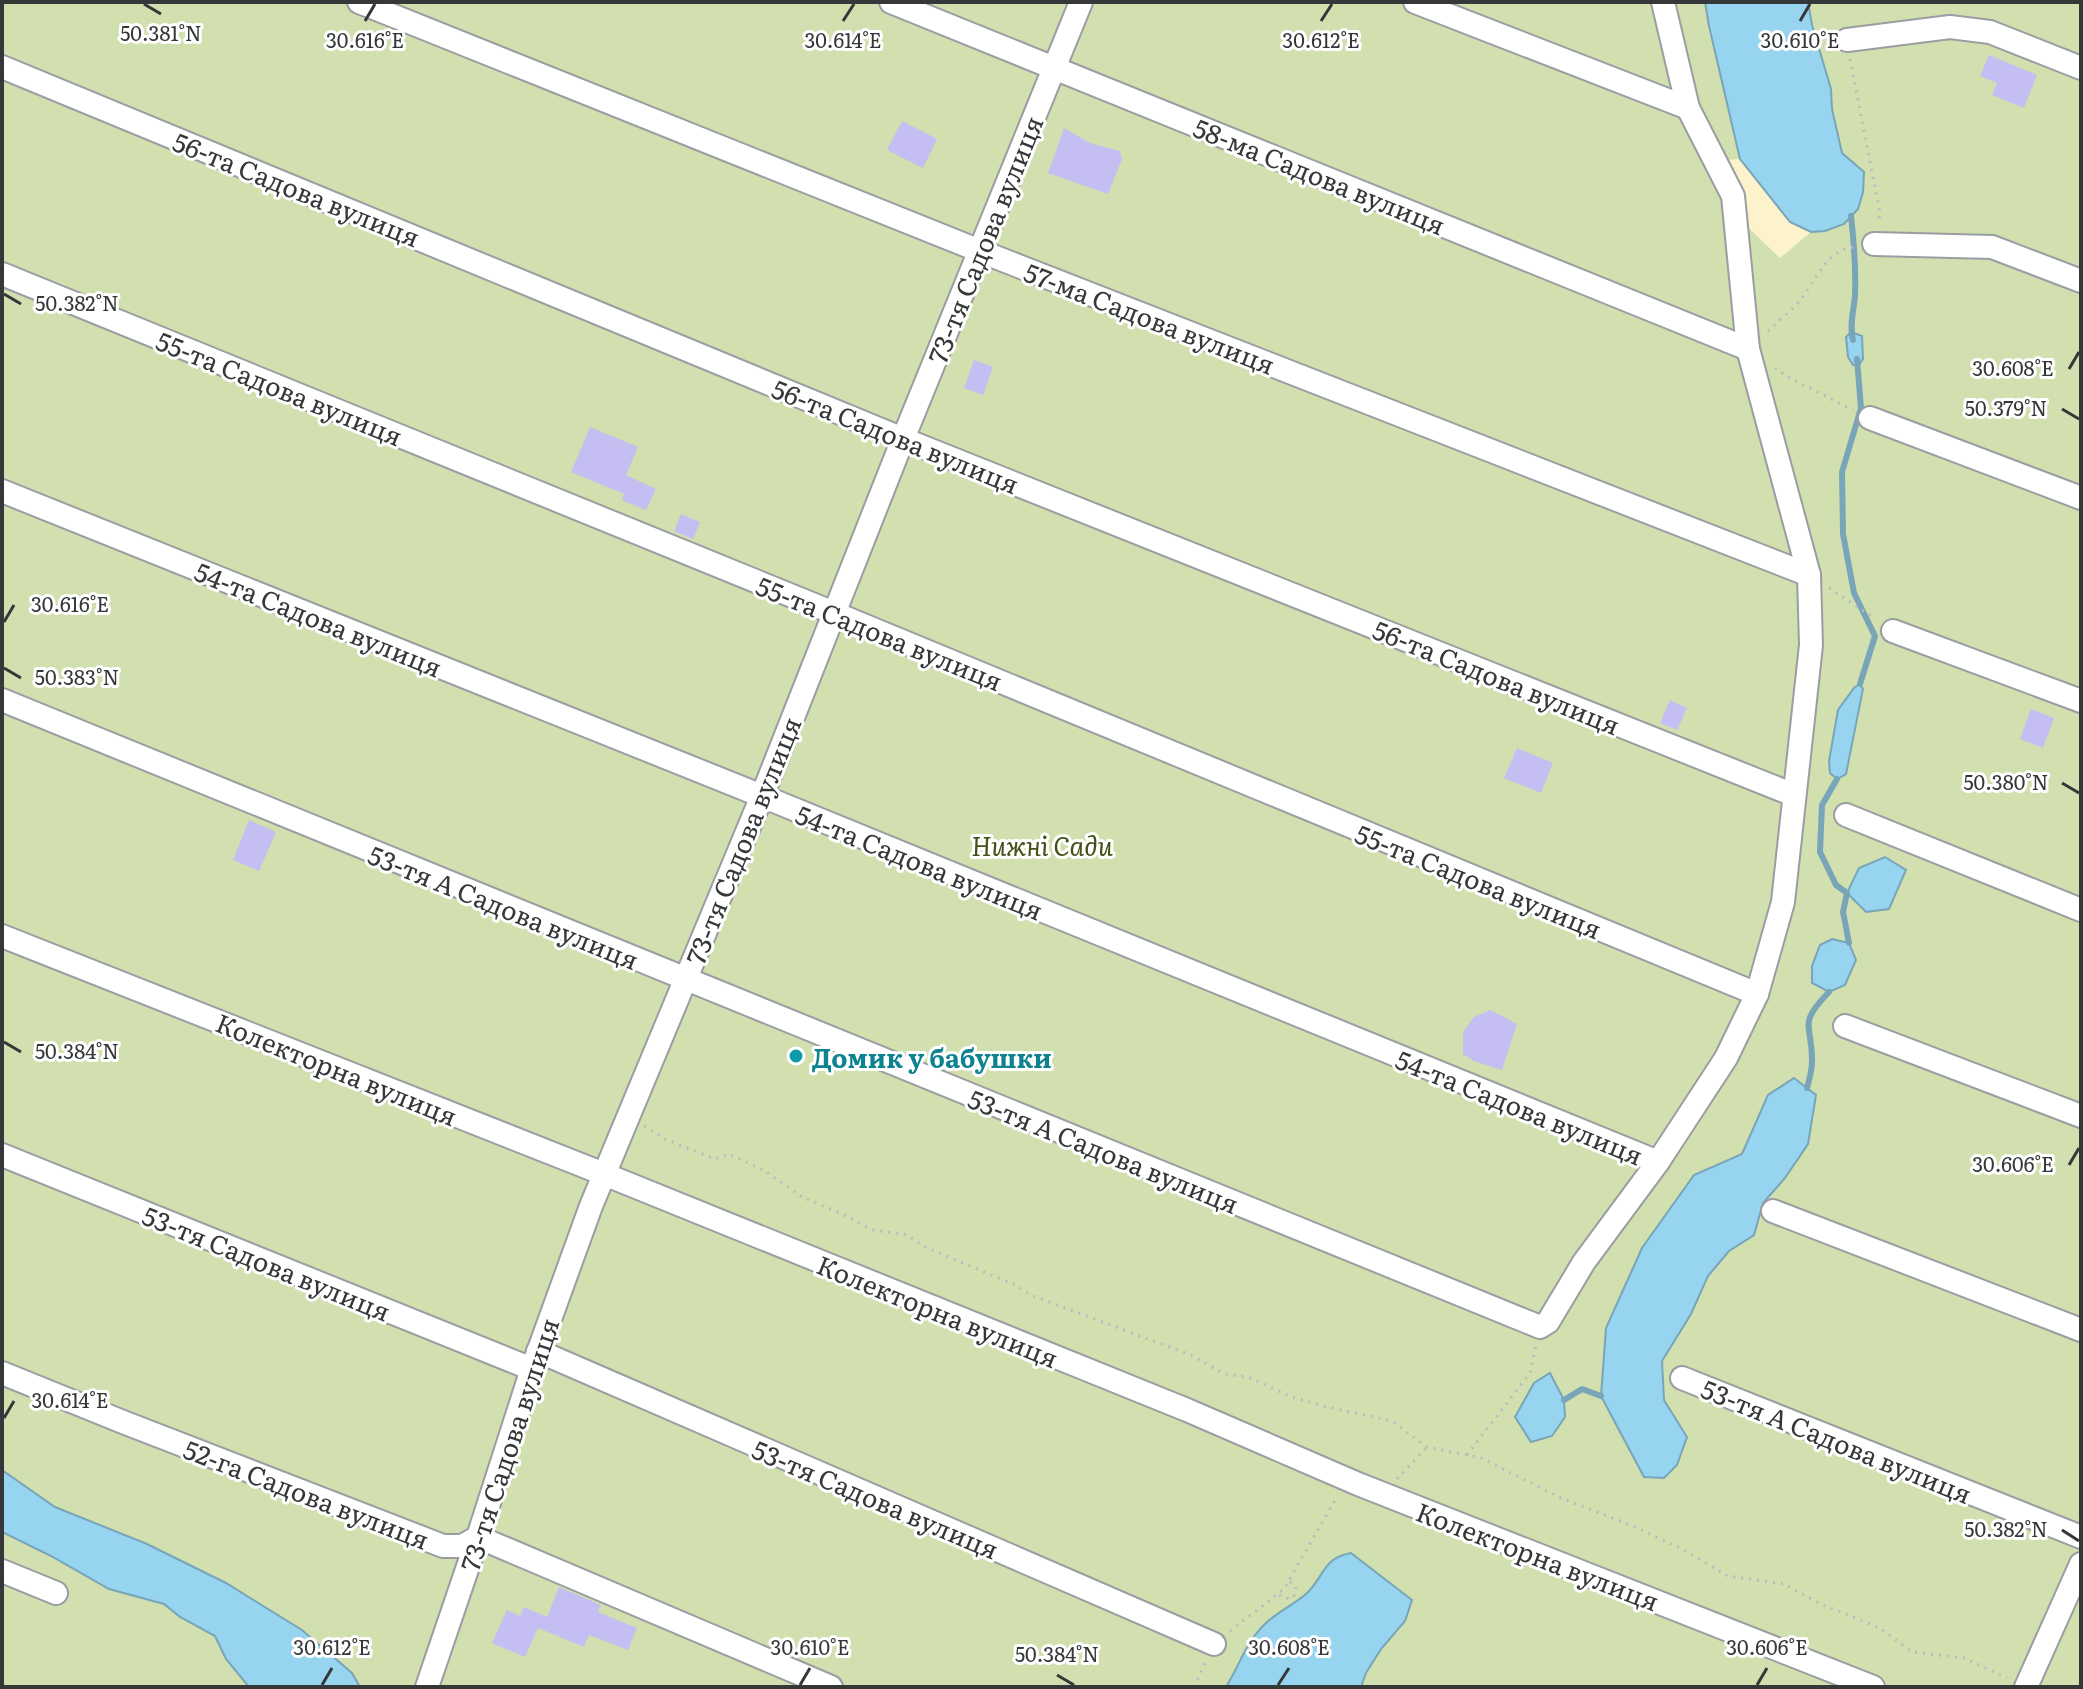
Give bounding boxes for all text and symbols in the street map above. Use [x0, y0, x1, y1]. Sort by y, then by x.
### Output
text: 50.381°N [120, 17, 202, 47]
text: 30.616°E [326, 24, 404, 54]
text: 30.614°E [804, 24, 882, 54]
text: 30.612°E [1282, 24, 1360, 54]
text: 30.610°E [1761, 24, 1839, 54]
street label: 58-ма Садова вулиця [1188, 107, 1452, 243]
street label: 73-тя Садова вулиця [916, 109, 1052, 369]
street label: 56-та Садова вулиця [168, 121, 426, 255]
street label: 57-ма Садова вулиця [1019, 251, 1281, 383]
text: 50.382°N [35, 287, 119, 317]
street label: 55-та Садова вулиця [151, 320, 409, 454]
text: 30.608°E [1972, 352, 2054, 382]
street label: 56-та Садова вулиця [767, 368, 1025, 502]
text: 50.379°N [1965, 392, 2047, 422]
street label: 54-та Садова вулиця [190, 551, 448, 685]
street label: 55-та Садова вулиця [751, 565, 1009, 699]
text: 30.616°E [31, 588, 109, 618]
street label: 56-та Садова вулиця [1368, 609, 1626, 743]
text: 50.383°N [35, 661, 119, 691]
street label: 73-тя Садова вулиця [674, 710, 810, 970]
text: 50.380°N [1963, 766, 2049, 796]
street label: 54-та Садова вулиця [791, 794, 1049, 928]
street label: 55-та Садова вулиця [1350, 813, 1608, 947]
park label: Нижні Сади [971, 825, 1113, 864]
street label: 53-тя А Садова вулиця [363, 834, 645, 978]
street label: Колекторна вулиця [210, 1002, 464, 1134]
text: 50.384°N [35, 1035, 119, 1065]
place label: Домик у бабушки [812, 1037, 1052, 1076]
street label: 54-та Садова вулиця [1391, 1039, 1649, 1173]
marker: Домик у бабушки [787, 1047, 805, 1065]
street label: 53-тя А Садова вулиця [963, 1078, 1245, 1222]
text: 30.606°E [1972, 1148, 2054, 1178]
street label: 53-тя Садова вулиця [137, 1194, 397, 1330]
street label: Колекторна вулиця [811, 1244, 1065, 1376]
street label: 73-тя Садова вулиця [449, 1312, 567, 1576]
street label: 53-тя А Садова вулиця [1696, 1368, 1978, 1512]
text: 30.614°E [31, 1384, 109, 1414]
street label: 52-га Садова вулиця [179, 1428, 435, 1558]
street label: 53-тя Садова вулиця [747, 1428, 1005, 1568]
street label: Колекторна вулиця [1411, 1491, 1665, 1619]
text: 50.382°N [1964, 1513, 2048, 1543]
text: 30.612°E [293, 1631, 371, 1661]
text: 30.610°E [771, 1631, 849, 1661]
text: 30.608°E [1248, 1631, 1330, 1661]
text: 30.606°E [1726, 1631, 1808, 1661]
text: 50.384°N [1015, 1638, 1099, 1668]

